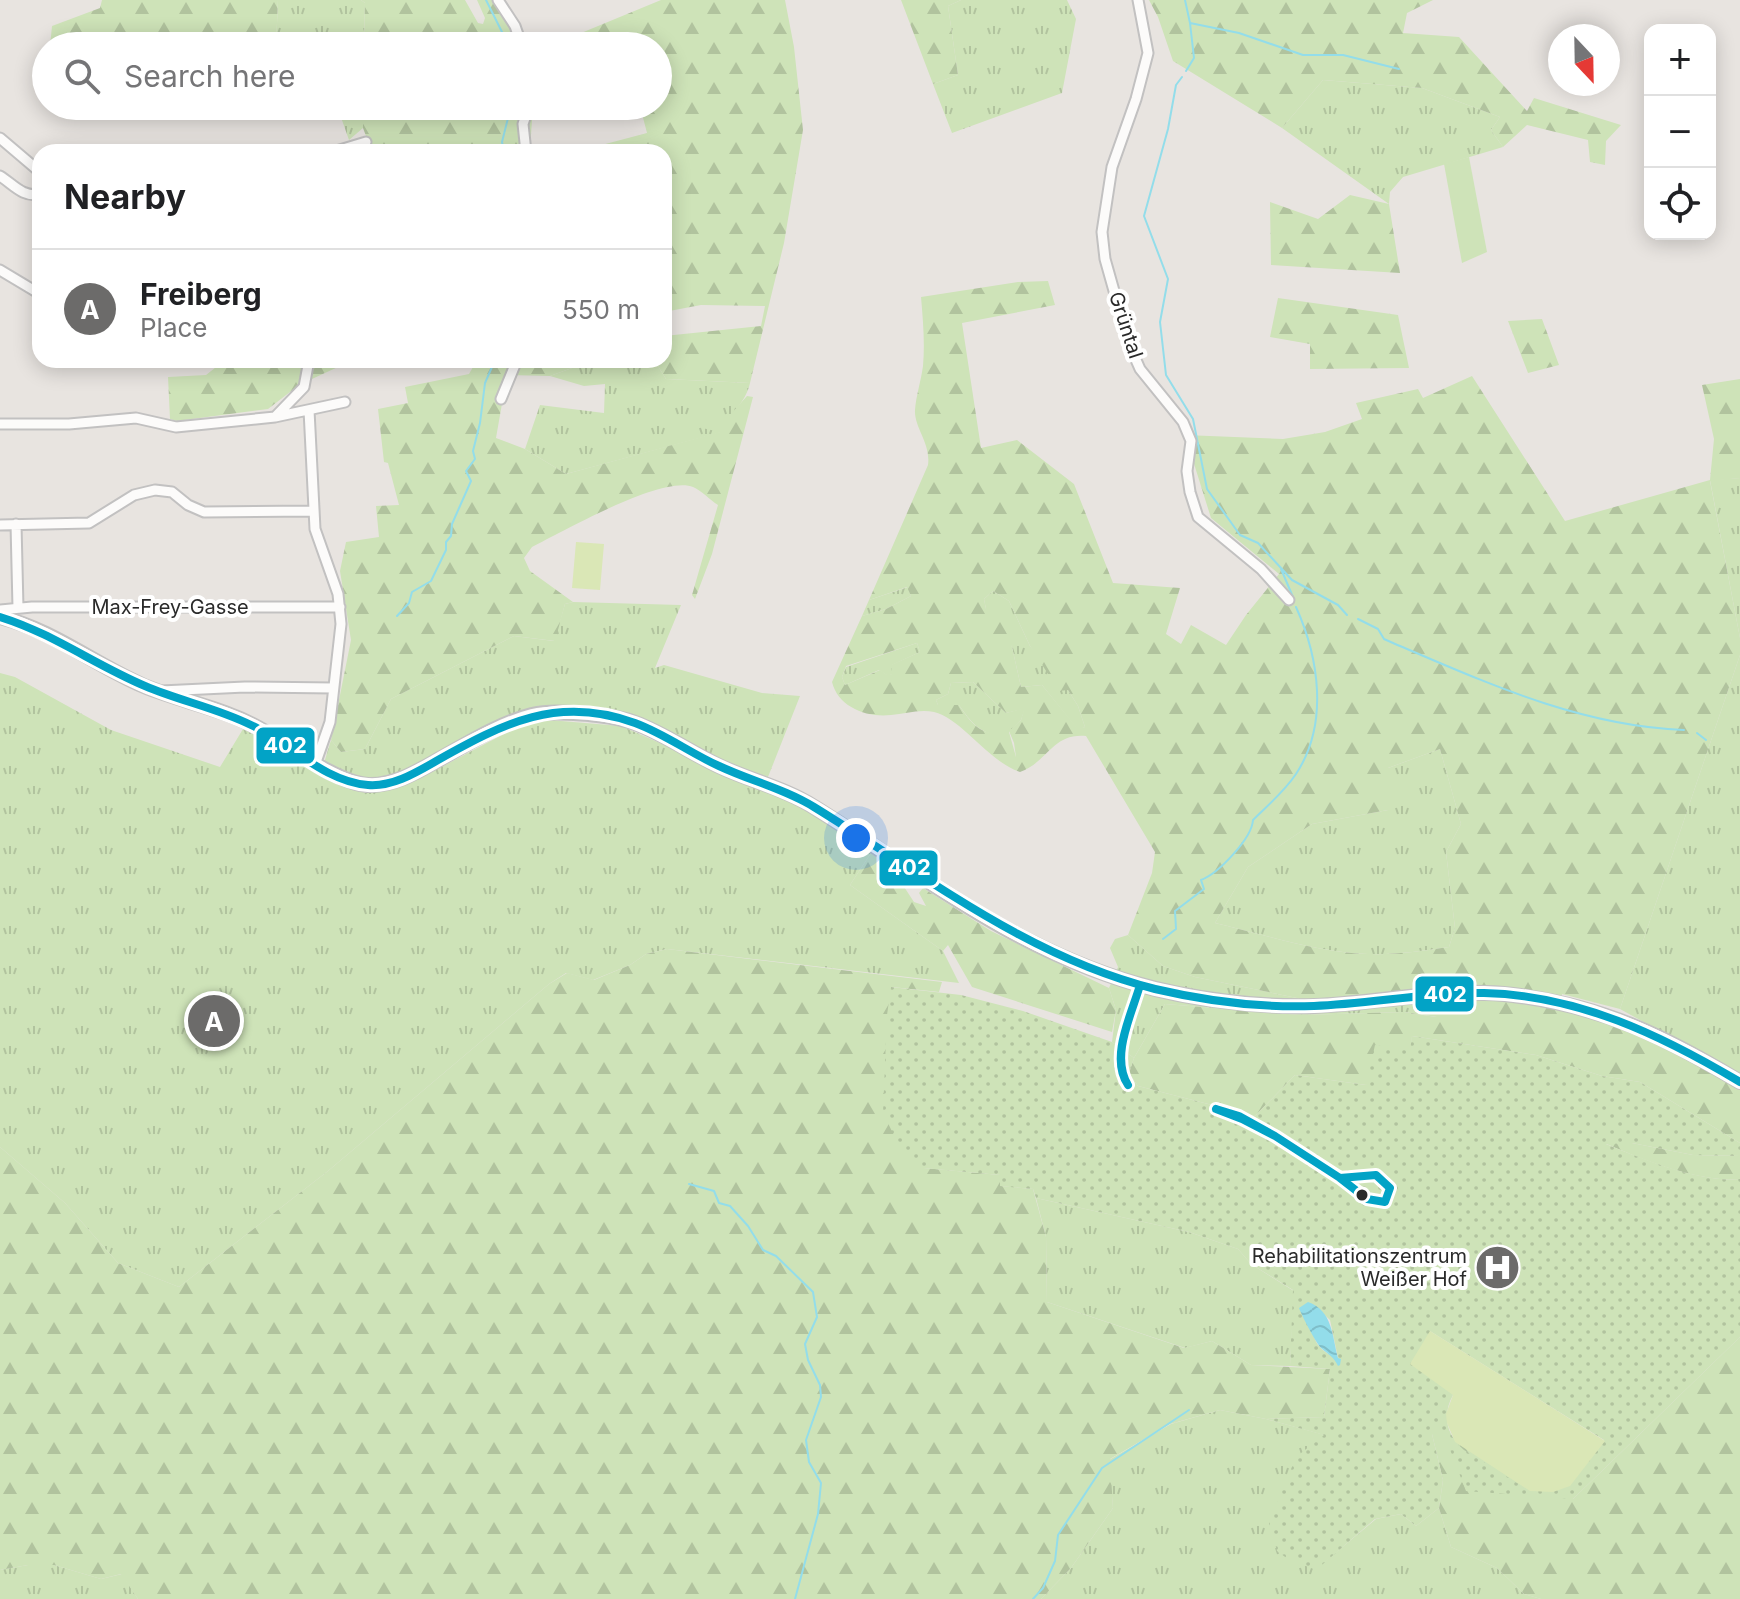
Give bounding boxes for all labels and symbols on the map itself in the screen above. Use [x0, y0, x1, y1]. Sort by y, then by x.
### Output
north arrow [1548, 24, 1620, 96]
street label: Grüntal [1104, 289, 1148, 361]
street label: Max-Frey-Gasse [91, 595, 249, 619]
line badge: 402 [255, 726, 316, 765]
text: 402 [263, 732, 307, 758]
your location [836, 818, 876, 858]
line badge: 402 [878, 849, 939, 887]
text: 402 [887, 854, 931, 880]
line badge: 402 [1414, 975, 1475, 1013]
text: 402 [1423, 981, 1467, 1007]
pin: A [188, 991, 240, 1051]
unlabelled marker [1354, 1187, 1370, 1203]
hospital icon: Rehabilitationszentrum Weißer Hof [1474, 1243, 1522, 1291]
place label: Rehabilitationszentrum Weißer Hof [1252, 1244, 1468, 1291]

